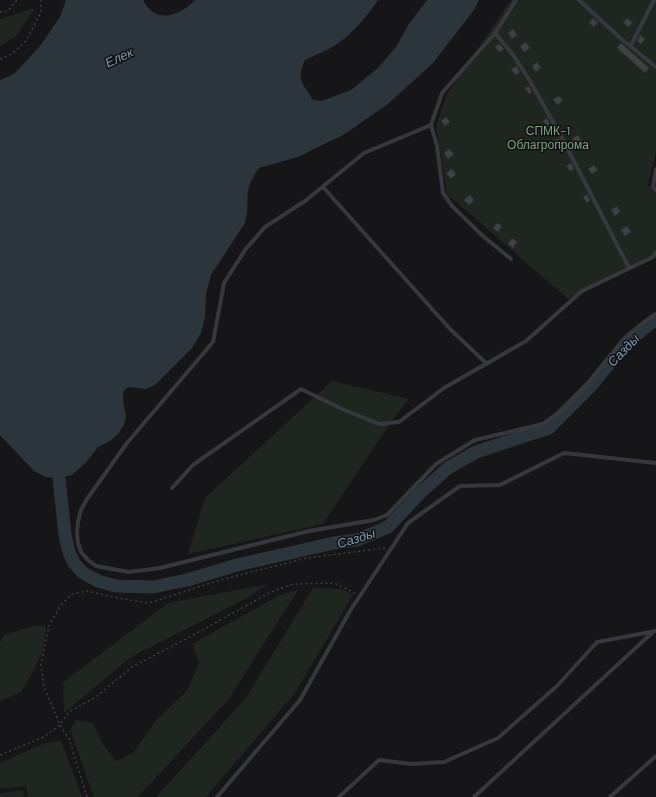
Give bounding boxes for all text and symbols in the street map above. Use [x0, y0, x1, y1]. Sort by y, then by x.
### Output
water label: Елек [102, 43, 137, 71]
park label: СПМК-1 Облагропрома [507, 123, 589, 153]
water label: Сазды [604, 330, 643, 370]
water label: Сазды [335, 525, 378, 552]

